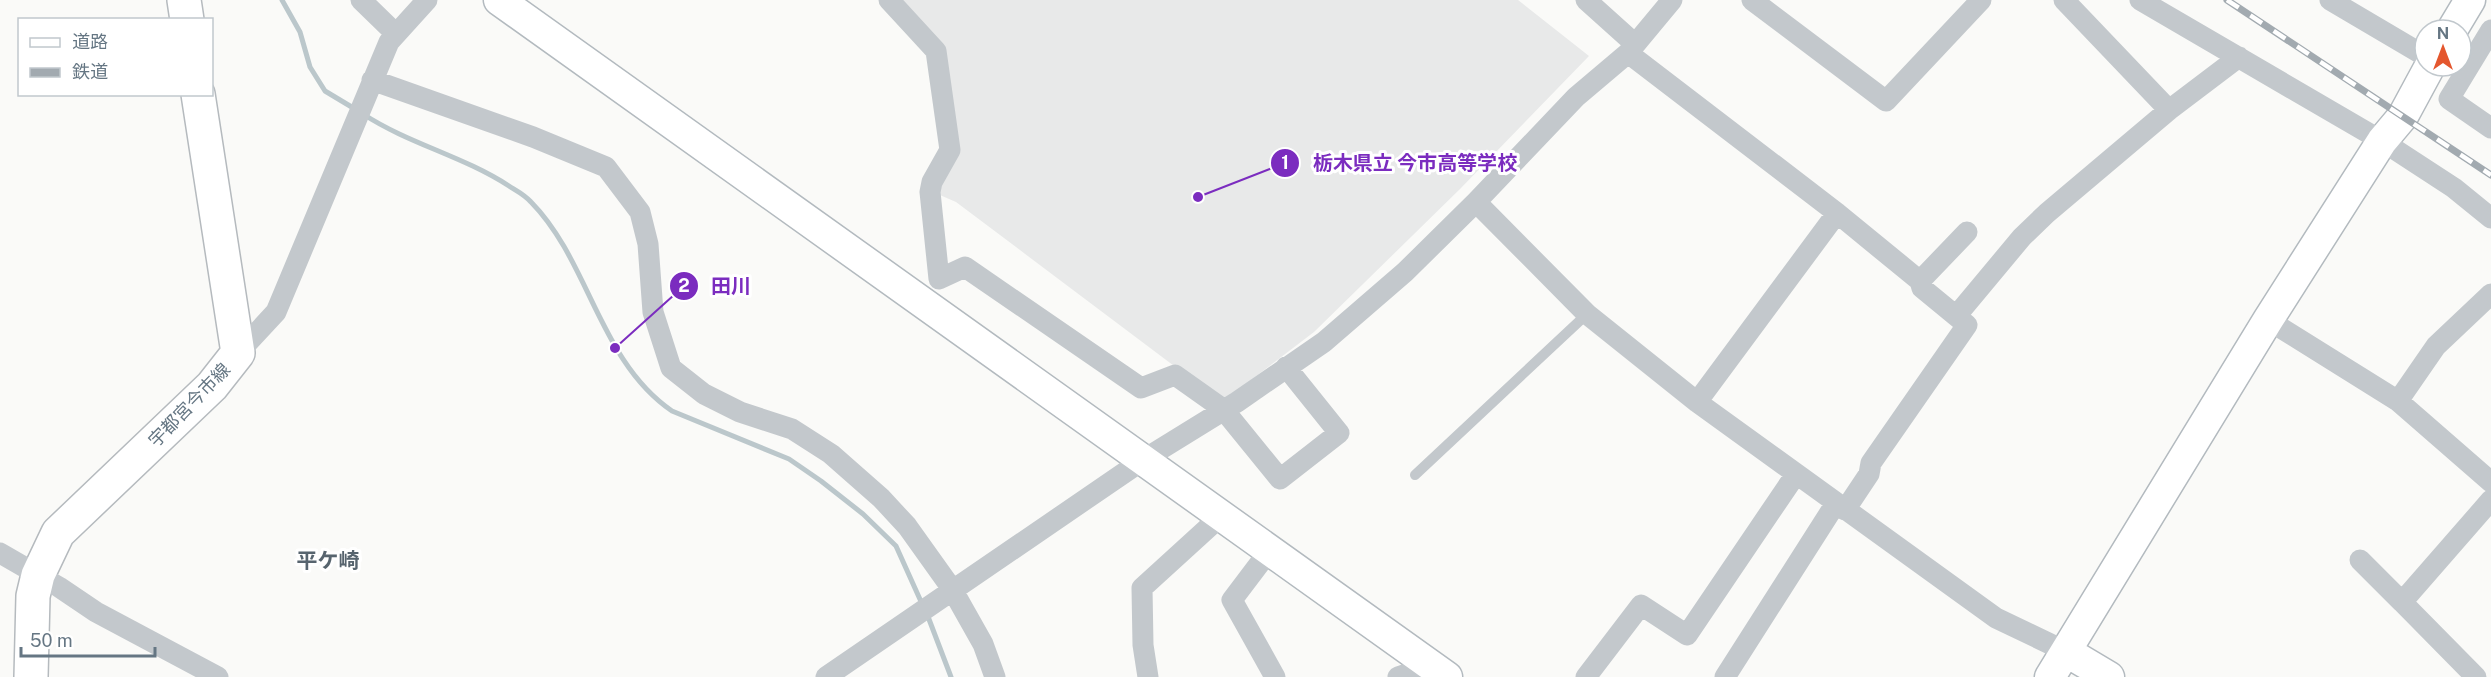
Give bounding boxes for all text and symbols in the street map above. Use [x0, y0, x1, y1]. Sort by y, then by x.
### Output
legend [18, 18, 213, 96]
north arrow [2413, 18, 2473, 78]
text: N [2437, 24, 2449, 43]
text: 道路 [72, 31, 108, 52]
text: 鉄道 [72, 61, 108, 82]
callout: 栃木県立 今市高等学校 [1270, 144, 1529, 182]
text: 栃木県立 今市高等学校 [1313, 151, 1517, 175]
text: 1 [1281, 152, 1289, 173]
callout: 田川 [669, 267, 763, 305]
text: 田川 [711, 274, 751, 298]
text: 2 [678, 275, 690, 296]
street label: 宇都宮今市線 [144, 359, 234, 451]
district label: 平ケ崎 [297, 548, 360, 573]
scale bar [21, 620, 154, 658]
text: 50 m [30, 630, 73, 651]

